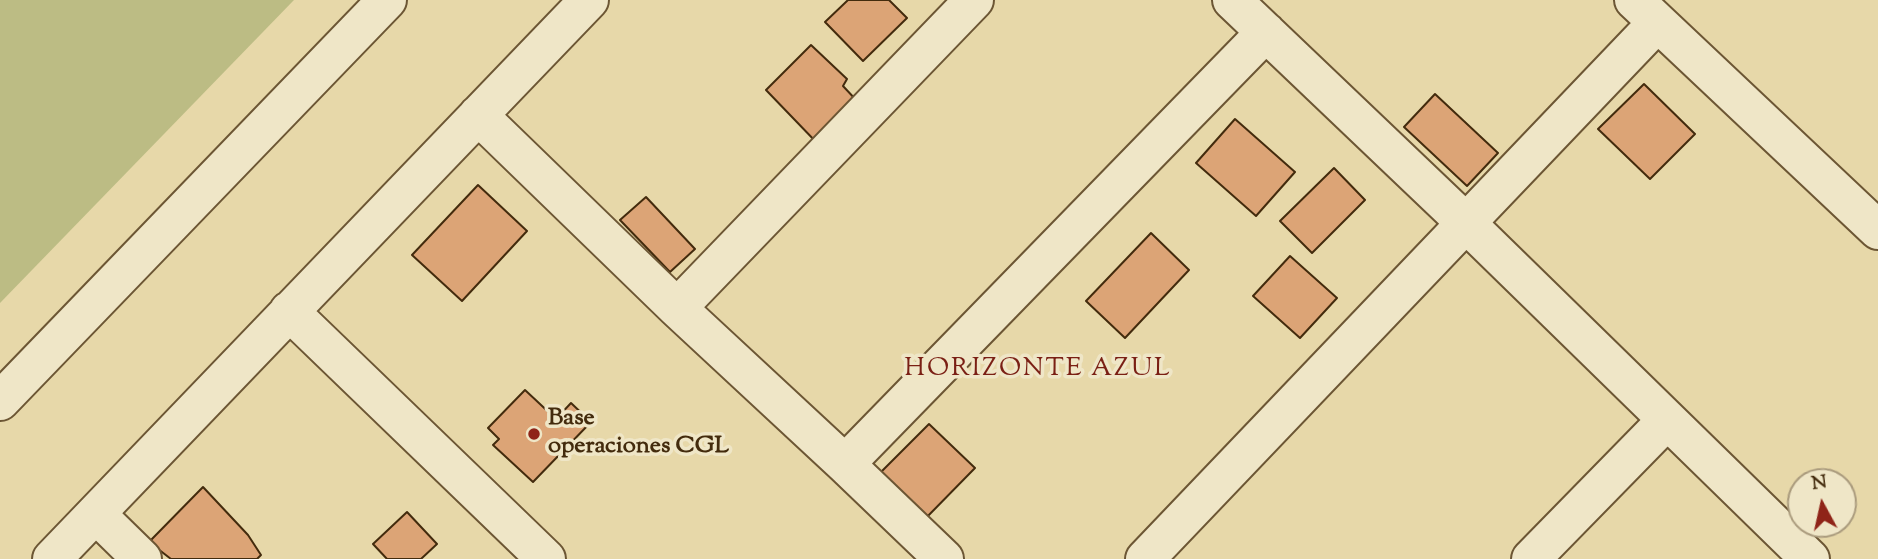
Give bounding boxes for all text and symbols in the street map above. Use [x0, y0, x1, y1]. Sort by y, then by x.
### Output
district label: HORIZONTE AZUL [906, 355, 1170, 387]
place label: Base operaciones CGL [548, 406, 729, 462]
marker: Base operaciones CGL [526, 426, 542, 442]
north arrow [1787, 468, 1857, 538]
text: N [1810, 469, 1829, 498]

